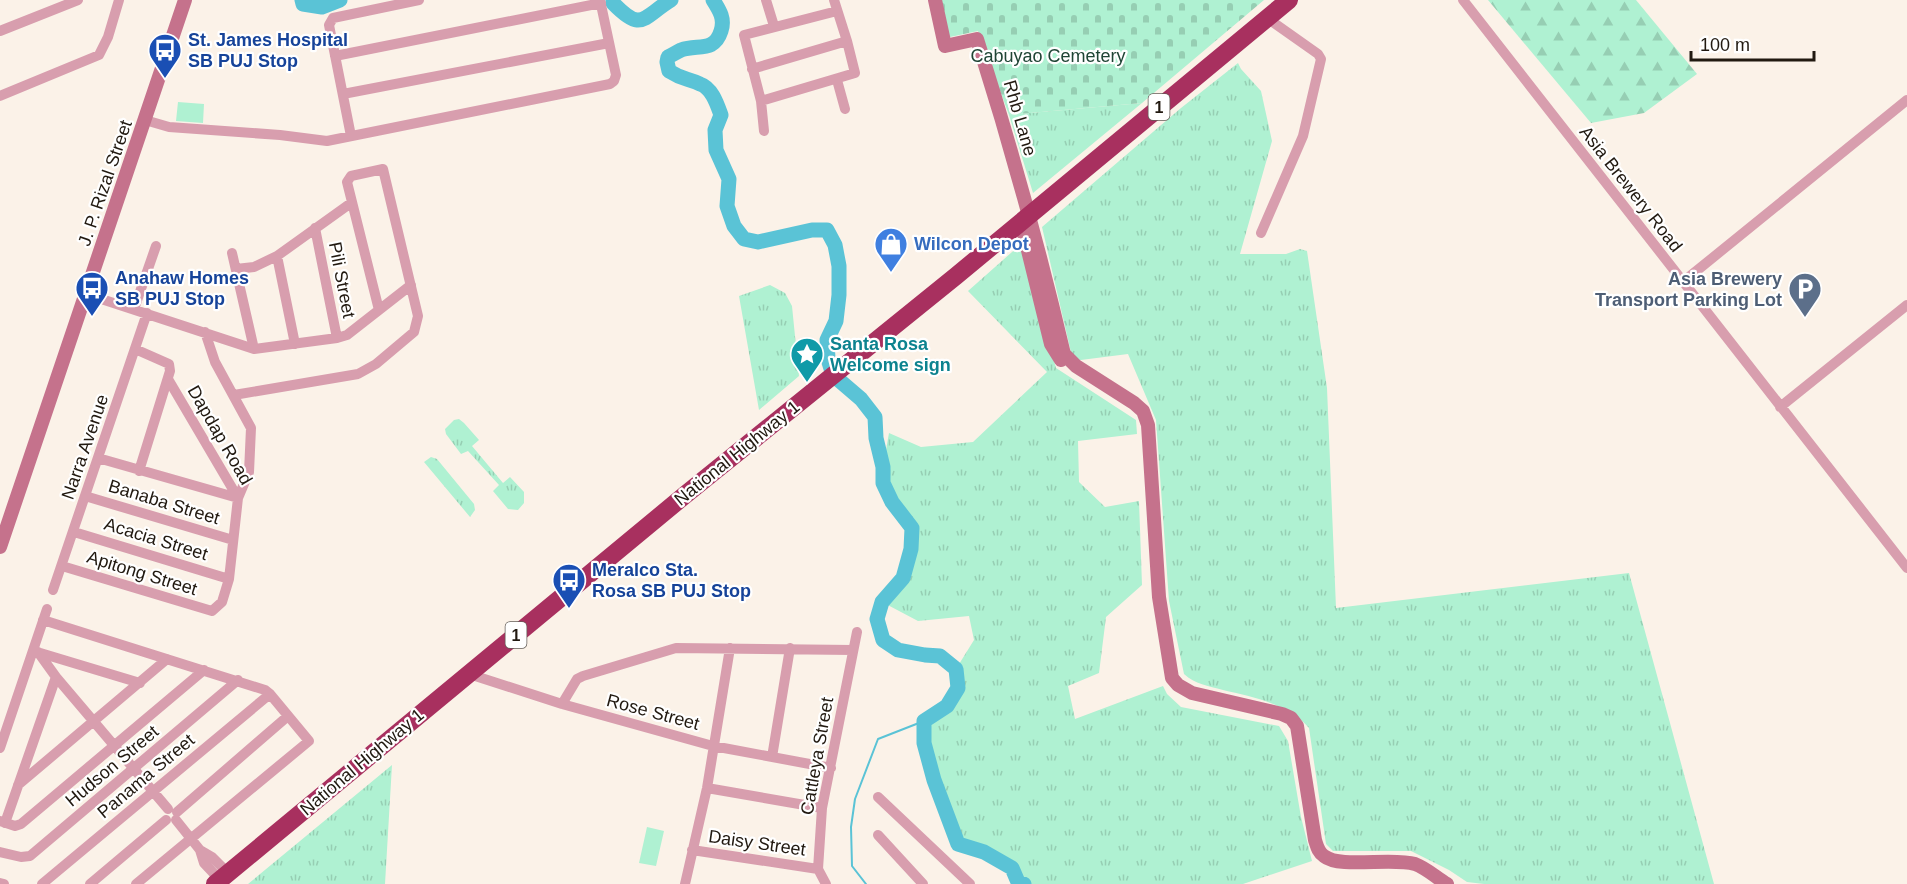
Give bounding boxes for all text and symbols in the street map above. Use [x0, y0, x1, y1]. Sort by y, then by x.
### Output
scale bar [1691, 24, 1814, 62]
place label: St. James Hospital SB PUJ Stop [188, 30, 348, 71]
bus stop icon: St. James Hospital SB PUJ Stop [147, 32, 183, 79]
text: 100 m [1700, 35, 1750, 55]
park label: Cabuyao Cemetery [970, 46, 1126, 66]
street label: Rhb Lane [1000, 78, 1040, 158]
road number: 1 [1148, 94, 1170, 120]
street label: J. P. Rizal Street [74, 117, 136, 249]
street label: Asia Brewery Road [1576, 122, 1686, 256]
shop icon: Wilcon Depot [873, 226, 909, 273]
place label: Wilcon Depot [914, 234, 1029, 254]
street label: Pili Street [325, 240, 359, 320]
place label: Anahaw Homes SB PUJ Stop [115, 268, 249, 309]
place label: Asia Brewery Transport Parking Lot [1595, 269, 1782, 310]
bus stop icon: Anahaw Homes SB PUJ Stop [74, 270, 110, 317]
parking icon: Asia Brewery Transport Parking Lot [1787, 271, 1823, 318]
place label: Santa Rosa Welcome sign [830, 334, 951, 375]
place icon: Santa Rosa Welcome sign [789, 336, 825, 383]
street label: Dapdap Road [184, 382, 256, 488]
street label: Narra Avenue [58, 392, 112, 502]
street label: National Highway 1 [670, 396, 804, 510]
street label: Banaba Street [106, 476, 222, 528]
street label: Acacia Street [102, 514, 210, 564]
street label: Apitong Street [85, 547, 199, 599]
place label: Meralco Sta. Rosa SB PUJ Stop [592, 560, 751, 601]
bus stop icon: Meralco Sta. Rosa SB PUJ Stop [551, 562, 587, 609]
road number: 1 [506, 622, 526, 648]
street label: Rose Street [605, 690, 701, 734]
street label: Cattleya Street [797, 696, 837, 816]
street label: National Highway 1 [296, 704, 428, 820]
street label: Hudson Street [61, 721, 163, 811]
street label: Panama Street [94, 730, 198, 822]
street label: Daisy Street [707, 826, 807, 860]

